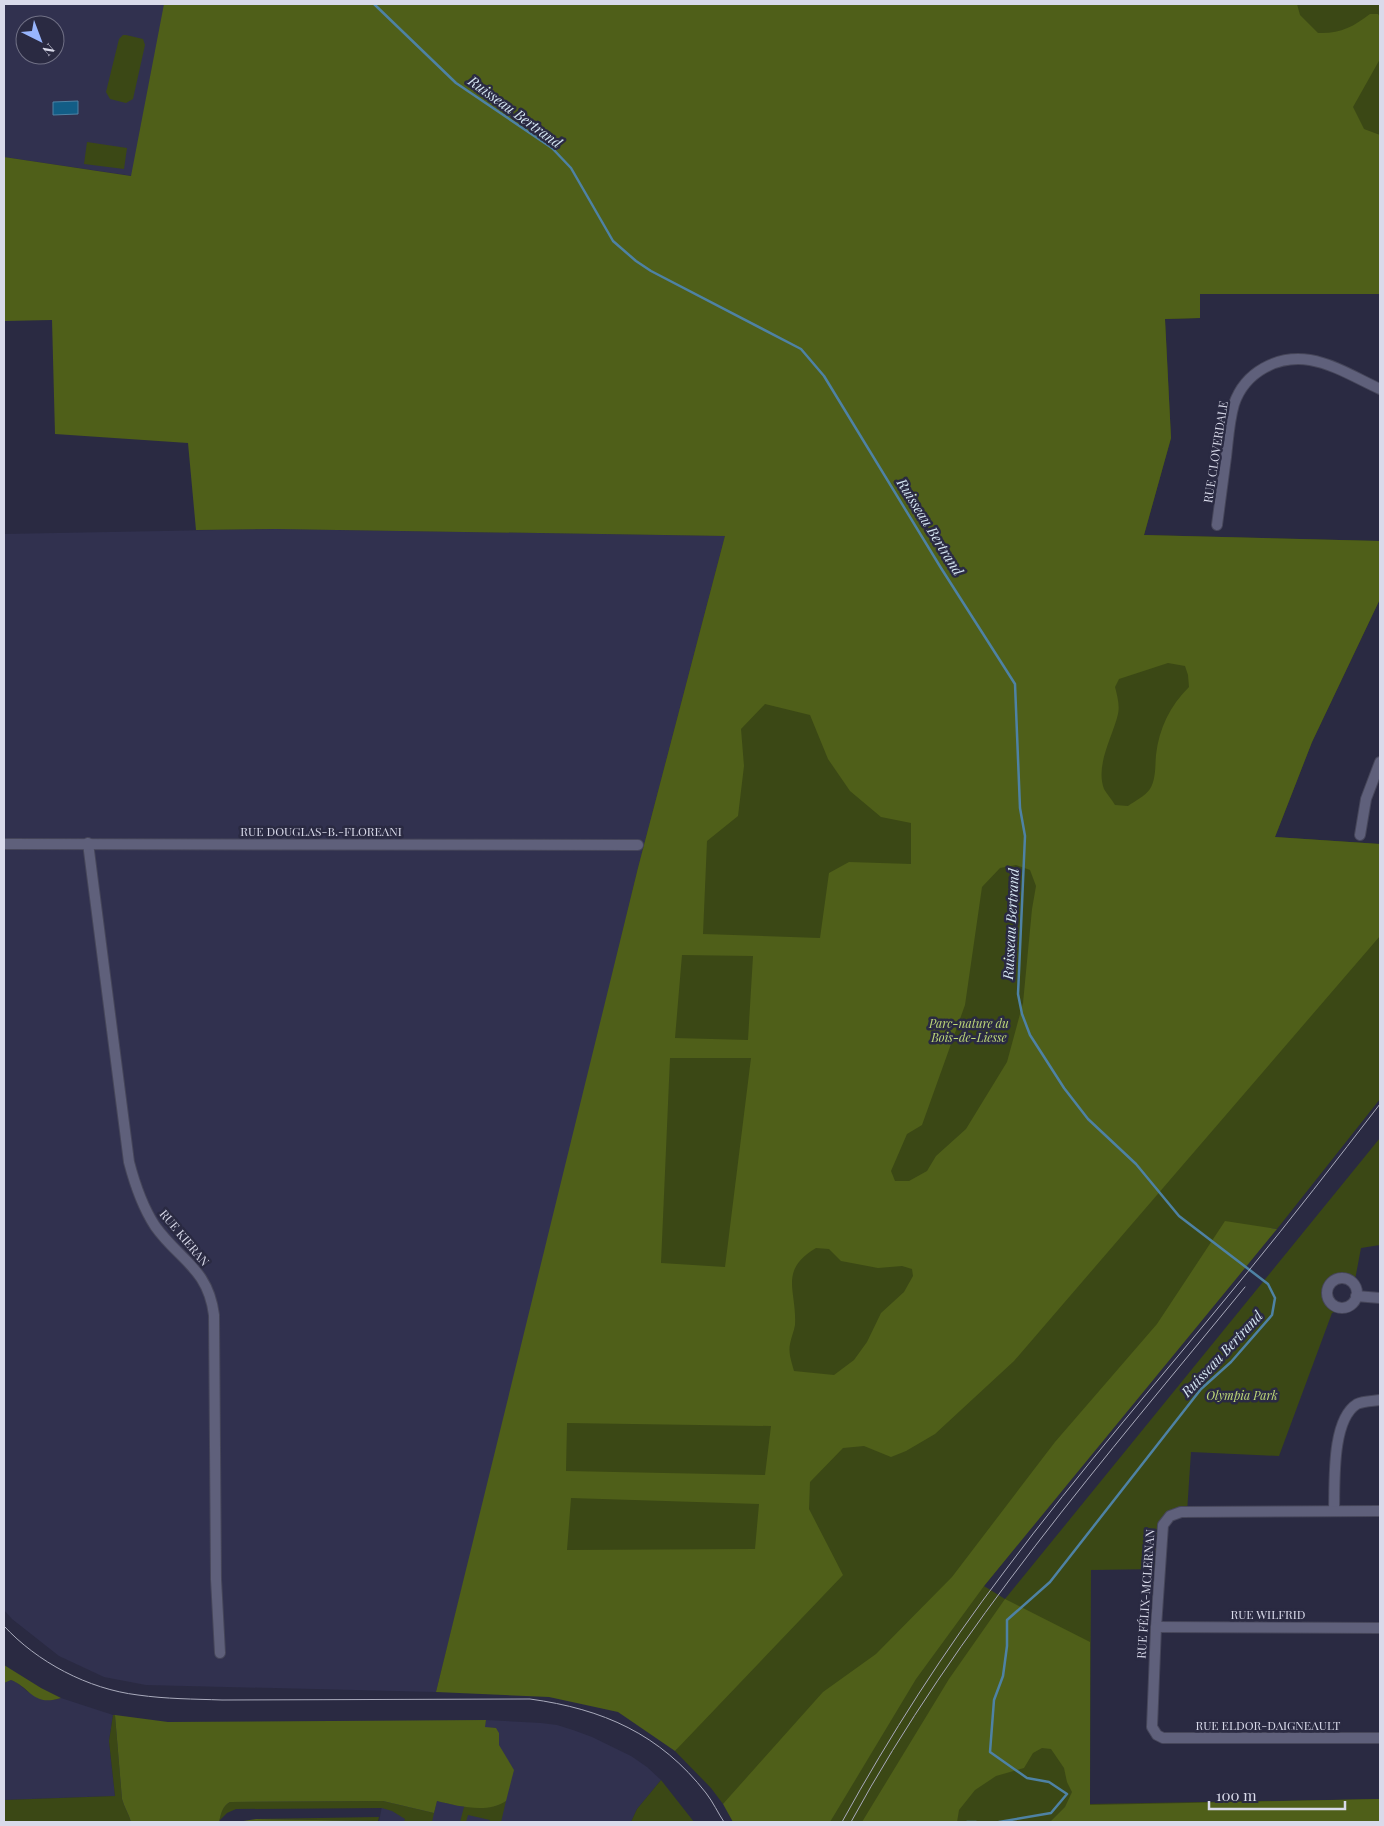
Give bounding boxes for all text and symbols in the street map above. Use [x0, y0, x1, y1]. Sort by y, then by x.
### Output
north arrow [15, 15, 65, 65]
text: N [39, 40, 59, 60]
water label: Ruisseau Bertrand [464, 71, 566, 152]
street label: RUE CLOVERDALE [1199, 400, 1231, 504]
water label: Ruisseau Bertrand [892, 474, 968, 579]
street label: RUE DOUGLAS-B.-FLOREANI [240, 823, 402, 839]
water label: Ruisseau Bertrand [998, 868, 1023, 981]
park label: Parc-nature du Bois-de-Liesse [928, 1015, 1009, 1045]
street label: RUE KIERAN [156, 1206, 213, 1269]
water label: Ruisseau Bertrand [1176, 1306, 1267, 1402]
park label: Olympia Park [1206, 1387, 1278, 1403]
street label: RUE FÉLIX-MCLERNAN [1133, 1528, 1158, 1659]
street label: RUE WILFRID [1230, 1606, 1306, 1622]
street label: RUE ELDOR-DAIGNEAULT [1195, 1717, 1341, 1733]
scale bar [1209, 1778, 1345, 1810]
text: 100 m [1216, 1785, 1257, 1805]

